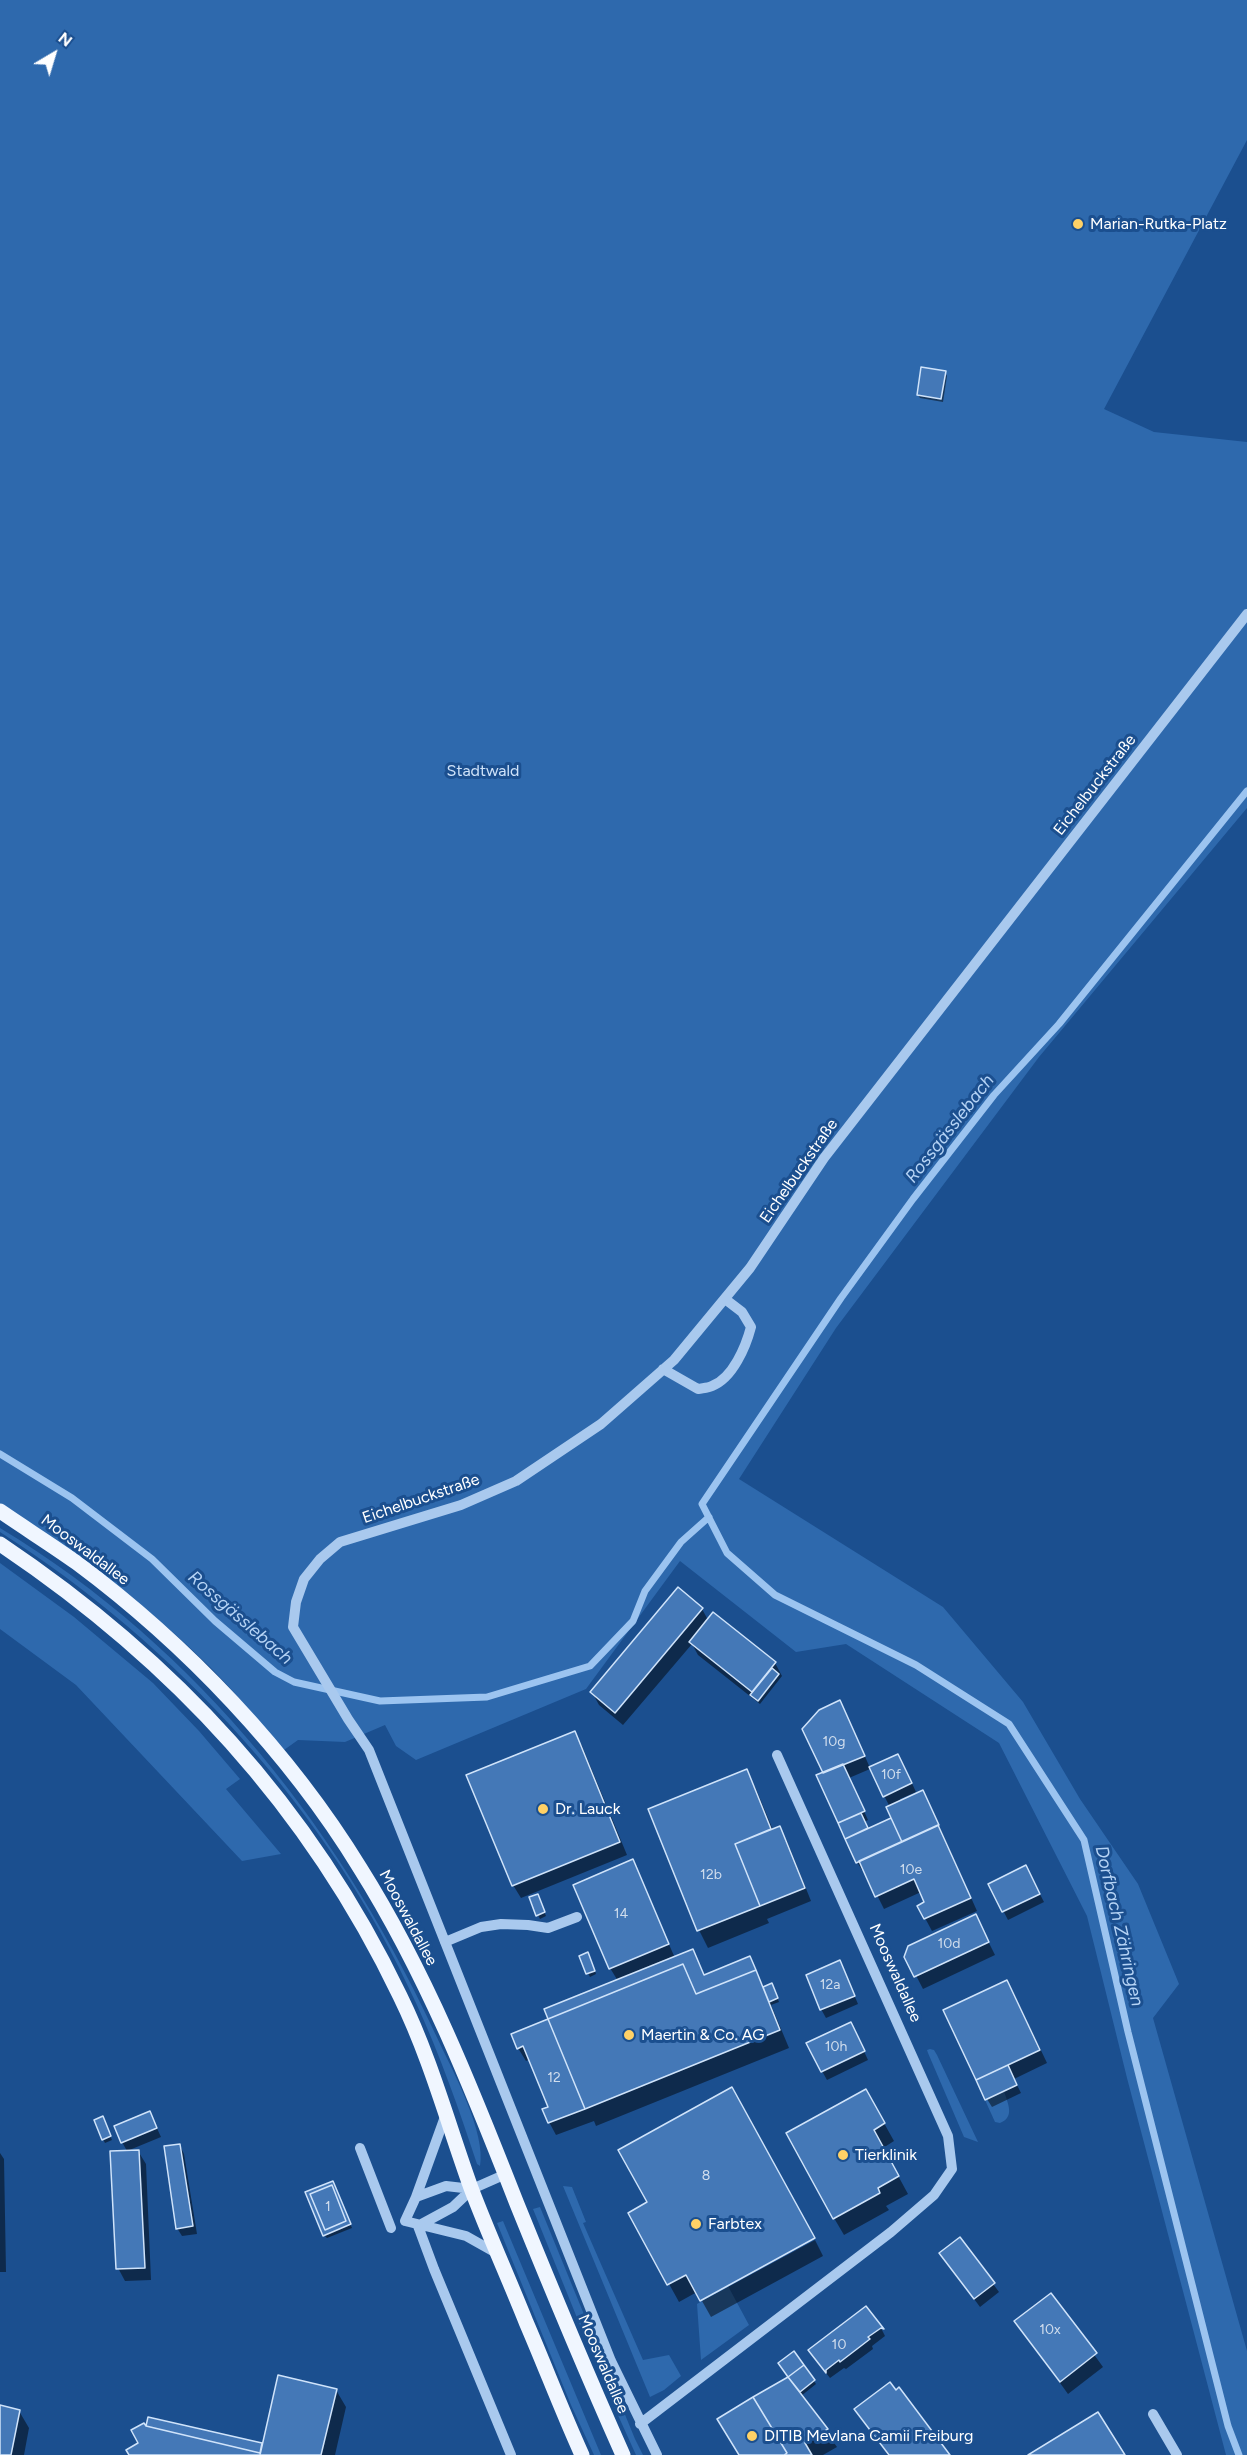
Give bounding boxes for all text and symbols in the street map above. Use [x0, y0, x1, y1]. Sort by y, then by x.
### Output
north arrow [24, 24, 84, 84]
text: N [55, 28, 76, 51]
place label: Marian-Rutka-Platz [1090, 214, 1227, 234]
marker: Marian-Rutka-Platz [1071, 217, 1085, 231]
street label: Eichelbuckstraße [1050, 731, 1140, 839]
park label: Stadtwald [447, 761, 519, 781]
water label: Rossgässlebach [901, 1071, 999, 1187]
street label: Eichelbuckstraße [756, 1115, 842, 1227]
street label: Eichelbuckstraße [360, 1470, 482, 1528]
street label: Mooswaldallee [37, 1511, 133, 1589]
water label: Rossgässlebach [183, 1567, 297, 1669]
house number: 10g [823, 1734, 845, 1750]
house number: 10f [881, 1767, 901, 1783]
place label: Dr. Lauck [555, 1799, 621, 1819]
marker: Dr. Lauck [536, 1802, 550, 1816]
water label: Dorfbach Zähringen [1090, 1844, 1148, 2008]
house number: 10e [900, 1862, 922, 1878]
street label: Mooswaldallee [375, 1867, 441, 1969]
house number: 12b [700, 1867, 722, 1883]
house number: 14 [614, 1906, 628, 1922]
street label: Mooswaldallee [865, 1921, 925, 2025]
house number: 10d [938, 1936, 960, 1952]
house number: 12a [820, 1977, 840, 1993]
place label: Maertin & Co. AG [641, 2025, 764, 2045]
marker: Maertin & Co. AG [622, 2028, 636, 2042]
house number: 10h [825, 2039, 847, 2055]
house number: 12 [547, 2070, 561, 2086]
place label: Tierklinik [855, 2145, 917, 2165]
marker: Tierklinik [836, 2148, 850, 2162]
house number: 8 [702, 2168, 710, 2184]
house number: 1 [325, 2199, 331, 2215]
place label: Farbtex [708, 2214, 762, 2234]
marker: Farbtex [689, 2217, 703, 2231]
street label: Mooswaldallee [574, 2312, 632, 2416]
house number: 10x [1039, 2322, 1061, 2338]
house number: 10 [832, 2337, 846, 2353]
place label: DITIB Mevlana Camii Freiburg [764, 2426, 974, 2446]
marker: DITIB Mevlana Camii Freiburg [745, 2429, 759, 2443]

